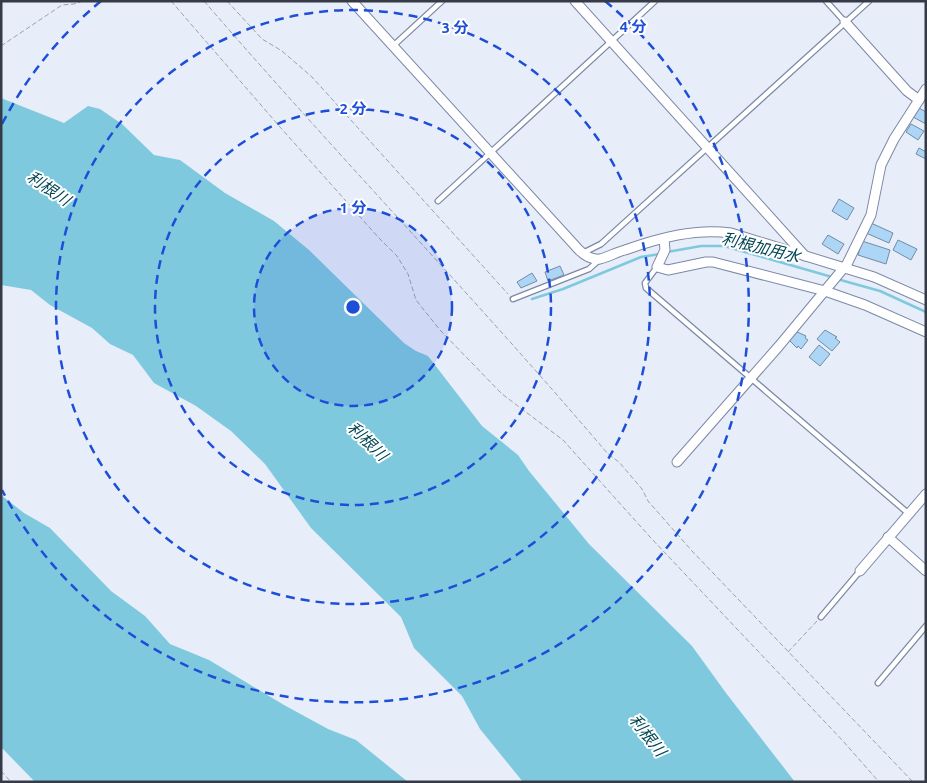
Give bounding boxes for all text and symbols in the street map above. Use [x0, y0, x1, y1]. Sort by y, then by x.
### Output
text: 4 分 [619, 18, 647, 35]
text: 3 分 [441, 19, 469, 36]
text: 2 分 [339, 100, 367, 117]
water label: 利根川 [24, 167, 76, 210]
text: 1 分 [339, 199, 367, 216]
water label: 利根加用水 [720, 229, 804, 266]
centre of rings [344, 298, 362, 316]
water label: 利根川 [344, 418, 393, 466]
water label: 利根川 [626, 711, 671, 761]

